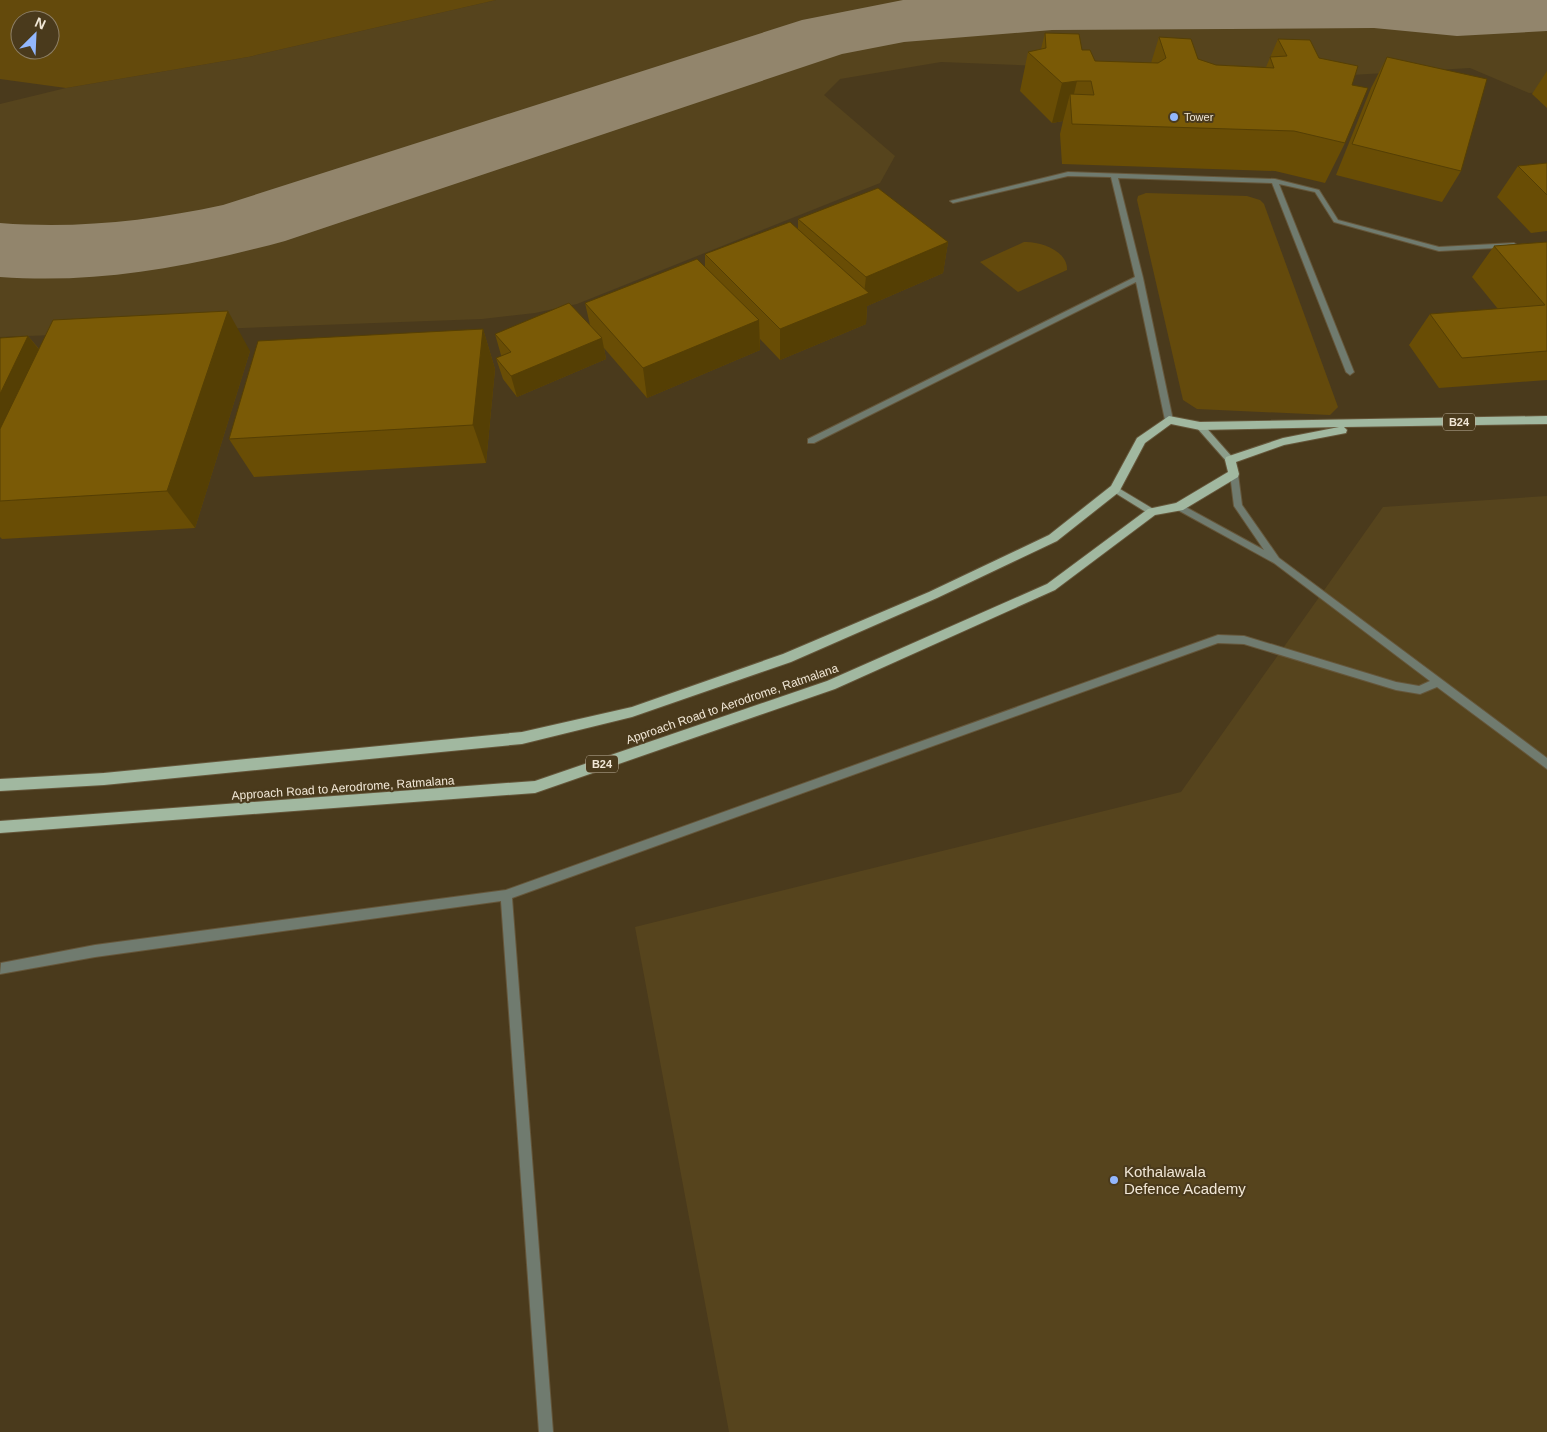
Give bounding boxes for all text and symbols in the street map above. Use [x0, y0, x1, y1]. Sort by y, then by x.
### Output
north arrow [10, 10, 60, 60]
text: N [32, 14, 48, 32]
marker: Tower [1168, 111, 1180, 123]
place label: Tower [1184, 111, 1214, 123]
road number: B24 [1443, 414, 1475, 431]
street label: Approach Road to Aerodrome, Ratmalana [624, 661, 840, 747]
road number: B24 [586, 756, 618, 772]
street label: Approach Road to Aerodrome, Ratmalana [231, 773, 455, 803]
place label: Kothalawala Defence Academy [1124, 1163, 1246, 1197]
marker: Kothalawala Defence Academy [1108, 1174, 1120, 1186]

